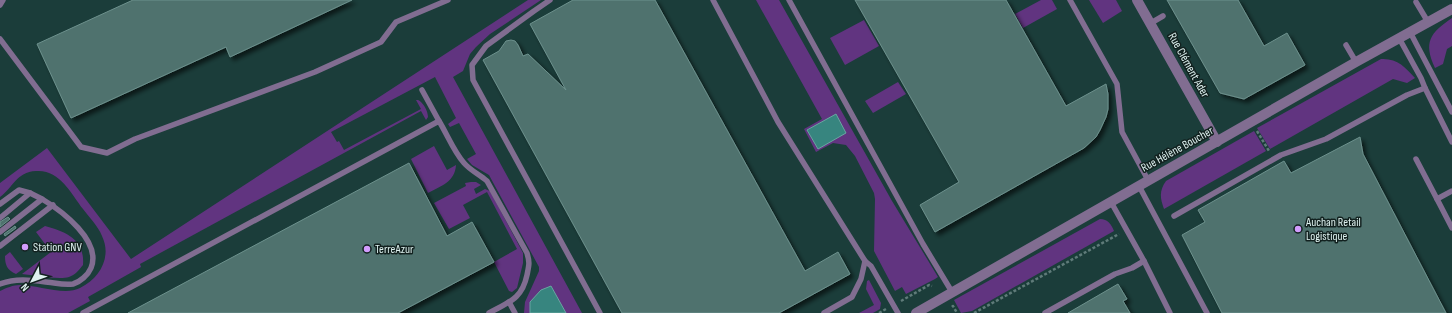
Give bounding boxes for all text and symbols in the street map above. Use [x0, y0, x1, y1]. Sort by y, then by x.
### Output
street label: Rue Clément Ader [1165, 30, 1213, 101]
street label: Rue Hélène Boucher [1138, 123, 1217, 176]
place label: Auchan Retail Logistique [1305, 215, 1361, 244]
marker: Auchan Retail Logistique [1293, 224, 1303, 234]
place label: Station GNV [33, 240, 82, 255]
marker: Station GNV [20, 242, 30, 252]
place label: TerreAzur [375, 242, 414, 257]
marker: TerreAzur [362, 244, 372, 254]
north arrow [12, 261, 52, 301]
text: N [18, 281, 32, 294]

